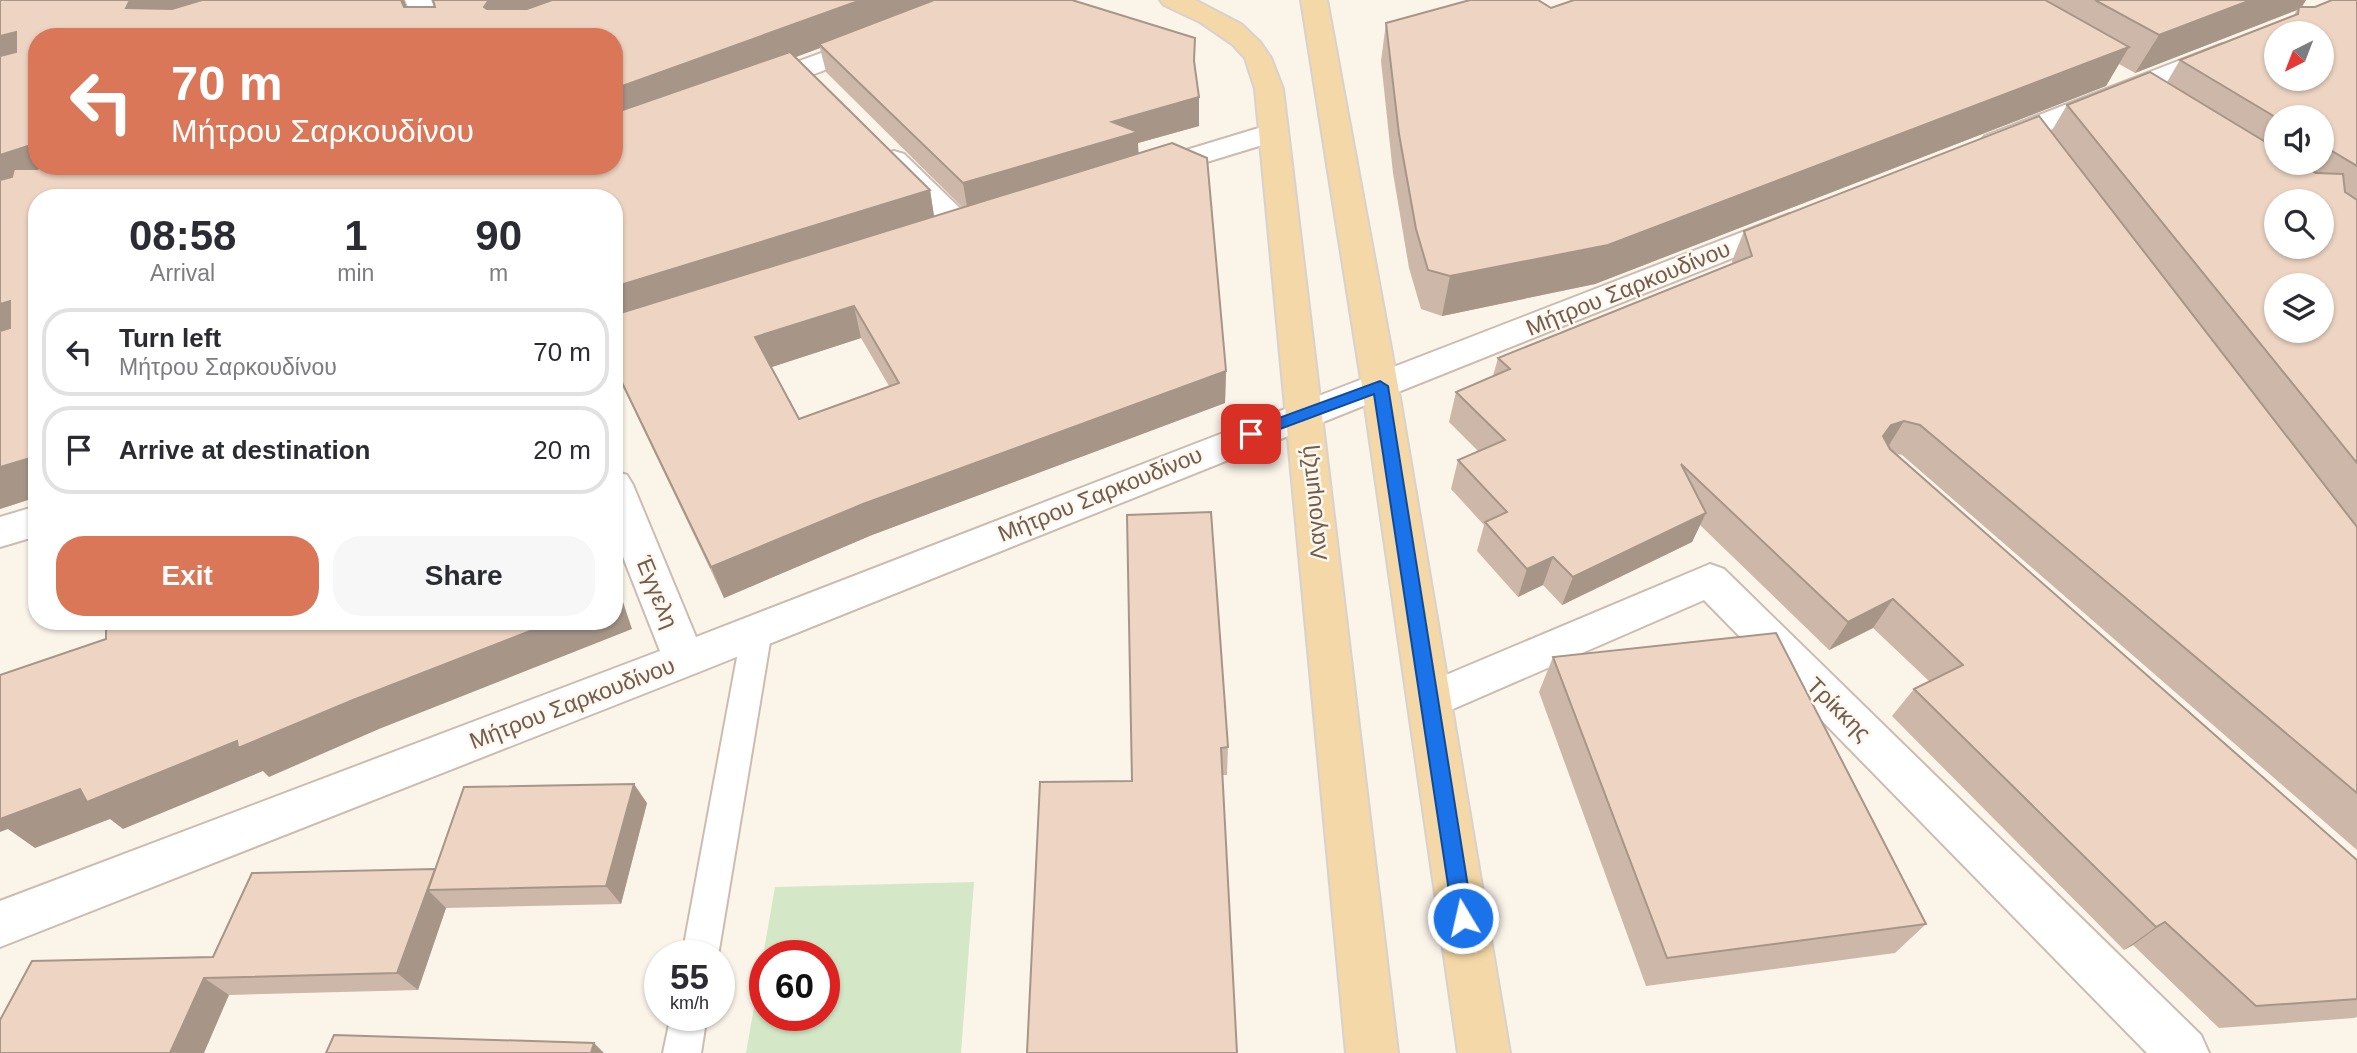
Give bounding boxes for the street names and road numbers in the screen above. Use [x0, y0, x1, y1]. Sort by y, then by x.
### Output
street label: Μήτρου Σαρκουδίνου [1522, 235, 1734, 341]
street label: Μήτρου Σαρκουδίνου [994, 441, 1206, 547]
street label: Λαγουμιτζή [1294, 444, 1332, 562]
street label: Έγγελη [630, 551, 683, 632]
street label: Μήτρου Σαρκουδίνου [466, 652, 678, 754]
street label: Τρίκκης [1802, 672, 1876, 746]

